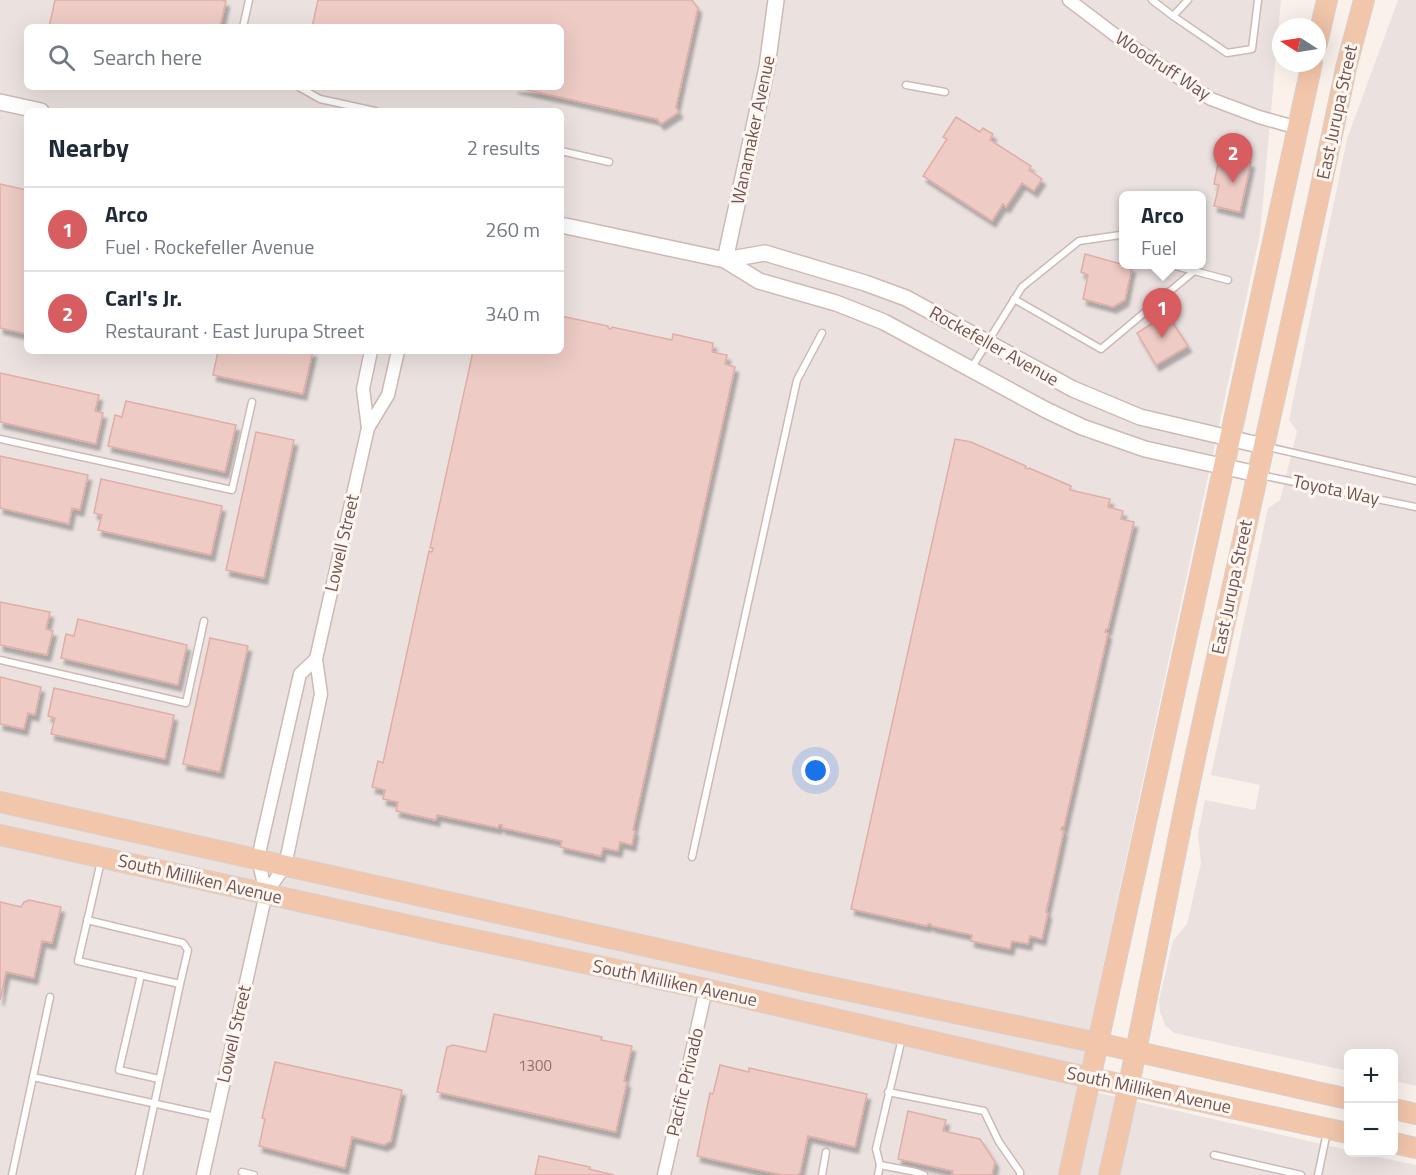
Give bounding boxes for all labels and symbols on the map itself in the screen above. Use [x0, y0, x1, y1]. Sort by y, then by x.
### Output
north arrow [1272, 18, 1326, 72]
street label: Woodruff Way [1110, 25, 1217, 107]
street label: East Jurupa Street [1309, 41, 1364, 182]
street label: Wanamaker Avenue [724, 53, 781, 207]
pin: 2 [1214, 134, 1252, 183]
pin: 1 [1142, 288, 1182, 338]
street label: Rockefeller Avenue [924, 299, 1064, 392]
street label: Toyota Way [1290, 467, 1382, 512]
street label: Lowell Street [317, 491, 366, 594]
street label: East Jurupa Street [1204, 516, 1259, 657]
your location [801, 756, 830, 785]
street label: South Milliken Avenue [115, 847, 285, 911]
street label: South Milliken Avenue [590, 952, 760, 1013]
street label: Lowell Street [209, 982, 258, 1085]
street label: Pacific Privado [659, 1025, 710, 1139]
house number: 1300 [518, 1054, 552, 1077]
street label: South Milliken Avenue [1064, 1059, 1234, 1120]

